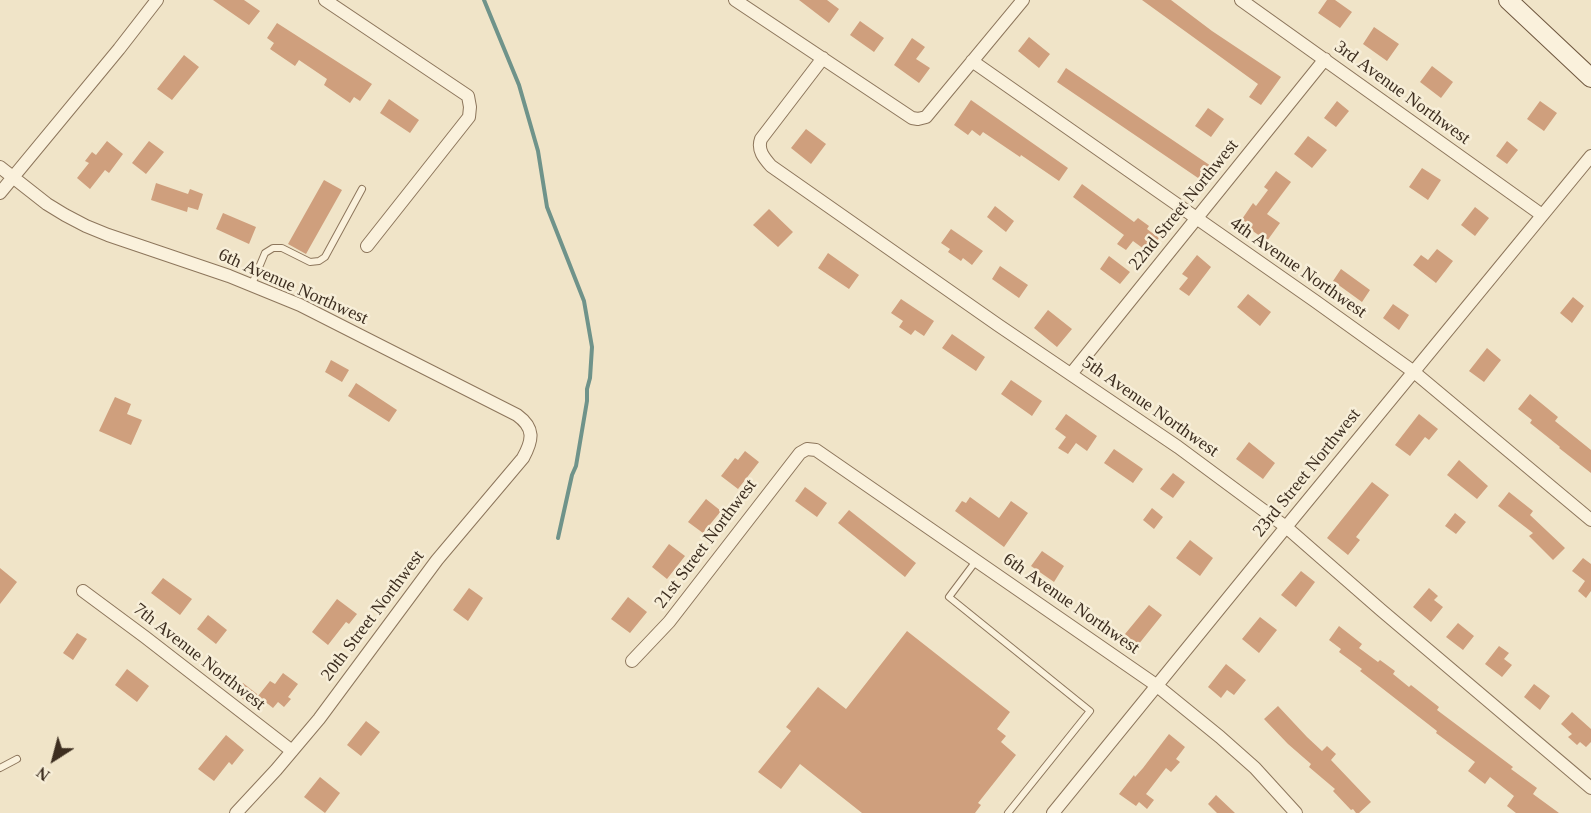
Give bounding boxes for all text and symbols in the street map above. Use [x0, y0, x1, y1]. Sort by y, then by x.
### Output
street label: 3rd Avenue Northwest [1330, 36, 1474, 150]
street label: 22nd Street Northwest [1125, 135, 1243, 275]
street label: 4th Avenue Northwest [1226, 213, 1370, 323]
street label: 6th Avenue Northwest [215, 244, 371, 330]
street label: 5th Avenue Northwest [1078, 352, 1222, 462]
street label: 23rd Street Northwest [1249, 404, 1365, 542]
street label: 21st Street Northwest [650, 475, 762, 613]
street label: 20th Street Northwest [317, 546, 429, 686]
street label: 6th Avenue Northwest [999, 549, 1143, 659]
street label: 7th Avenue Northwest [129, 599, 269, 715]
north arrow [24, 729, 84, 789]
text: N [33, 764, 53, 784]

